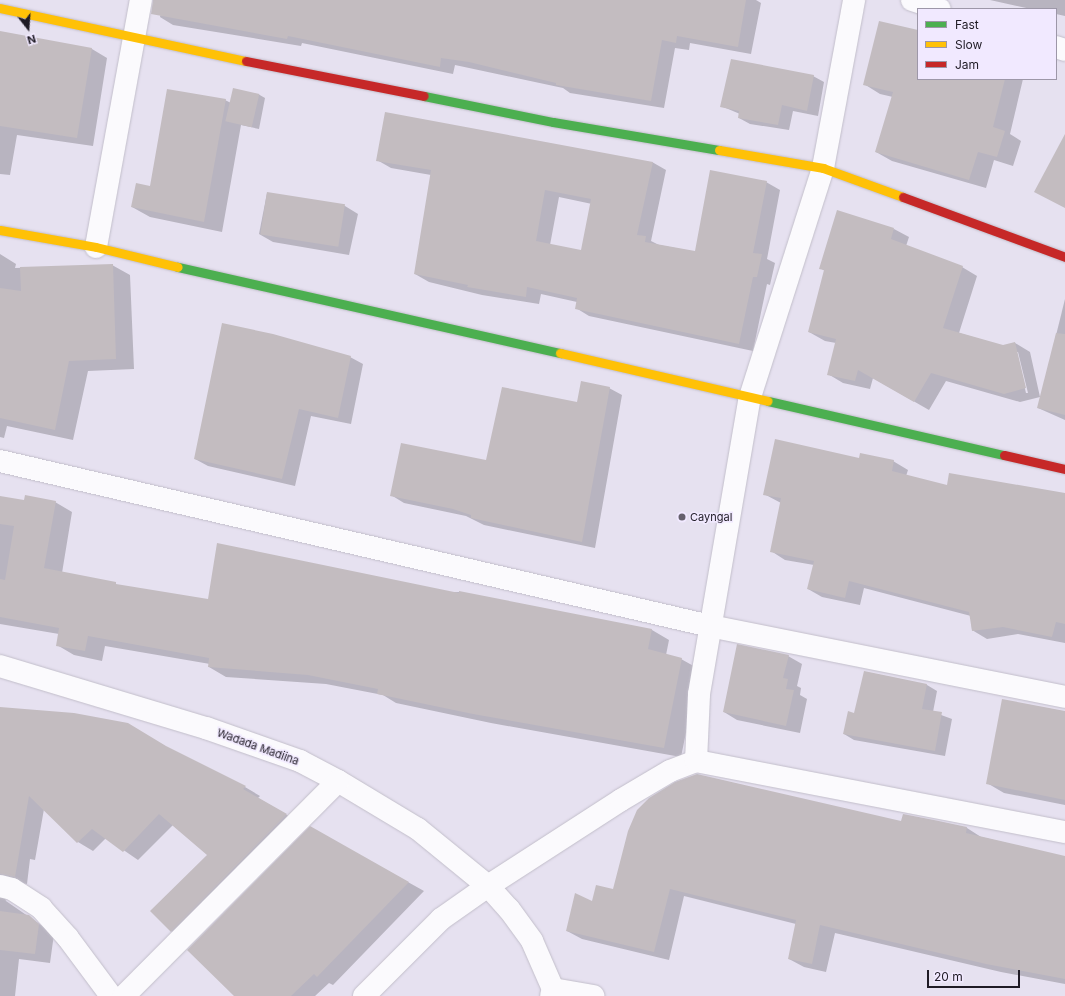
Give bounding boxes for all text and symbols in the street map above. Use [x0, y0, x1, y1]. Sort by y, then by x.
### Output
north arrow [8, 8, 48, 48]
legend [917, 8, 1057, 80]
text: Fast [955, 17, 979, 32]
text: N [25, 32, 38, 47]
text: Slow [955, 37, 982, 52]
text: Jam [955, 57, 979, 72]
place label: Cayngal [690, 510, 732, 524]
marker: Cayngal [677, 512, 687, 522]
street label: Wadada Madiina [215, 726, 301, 768]
scale bar [929, 962, 1022, 988]
text: 20 m [934, 969, 963, 984]

